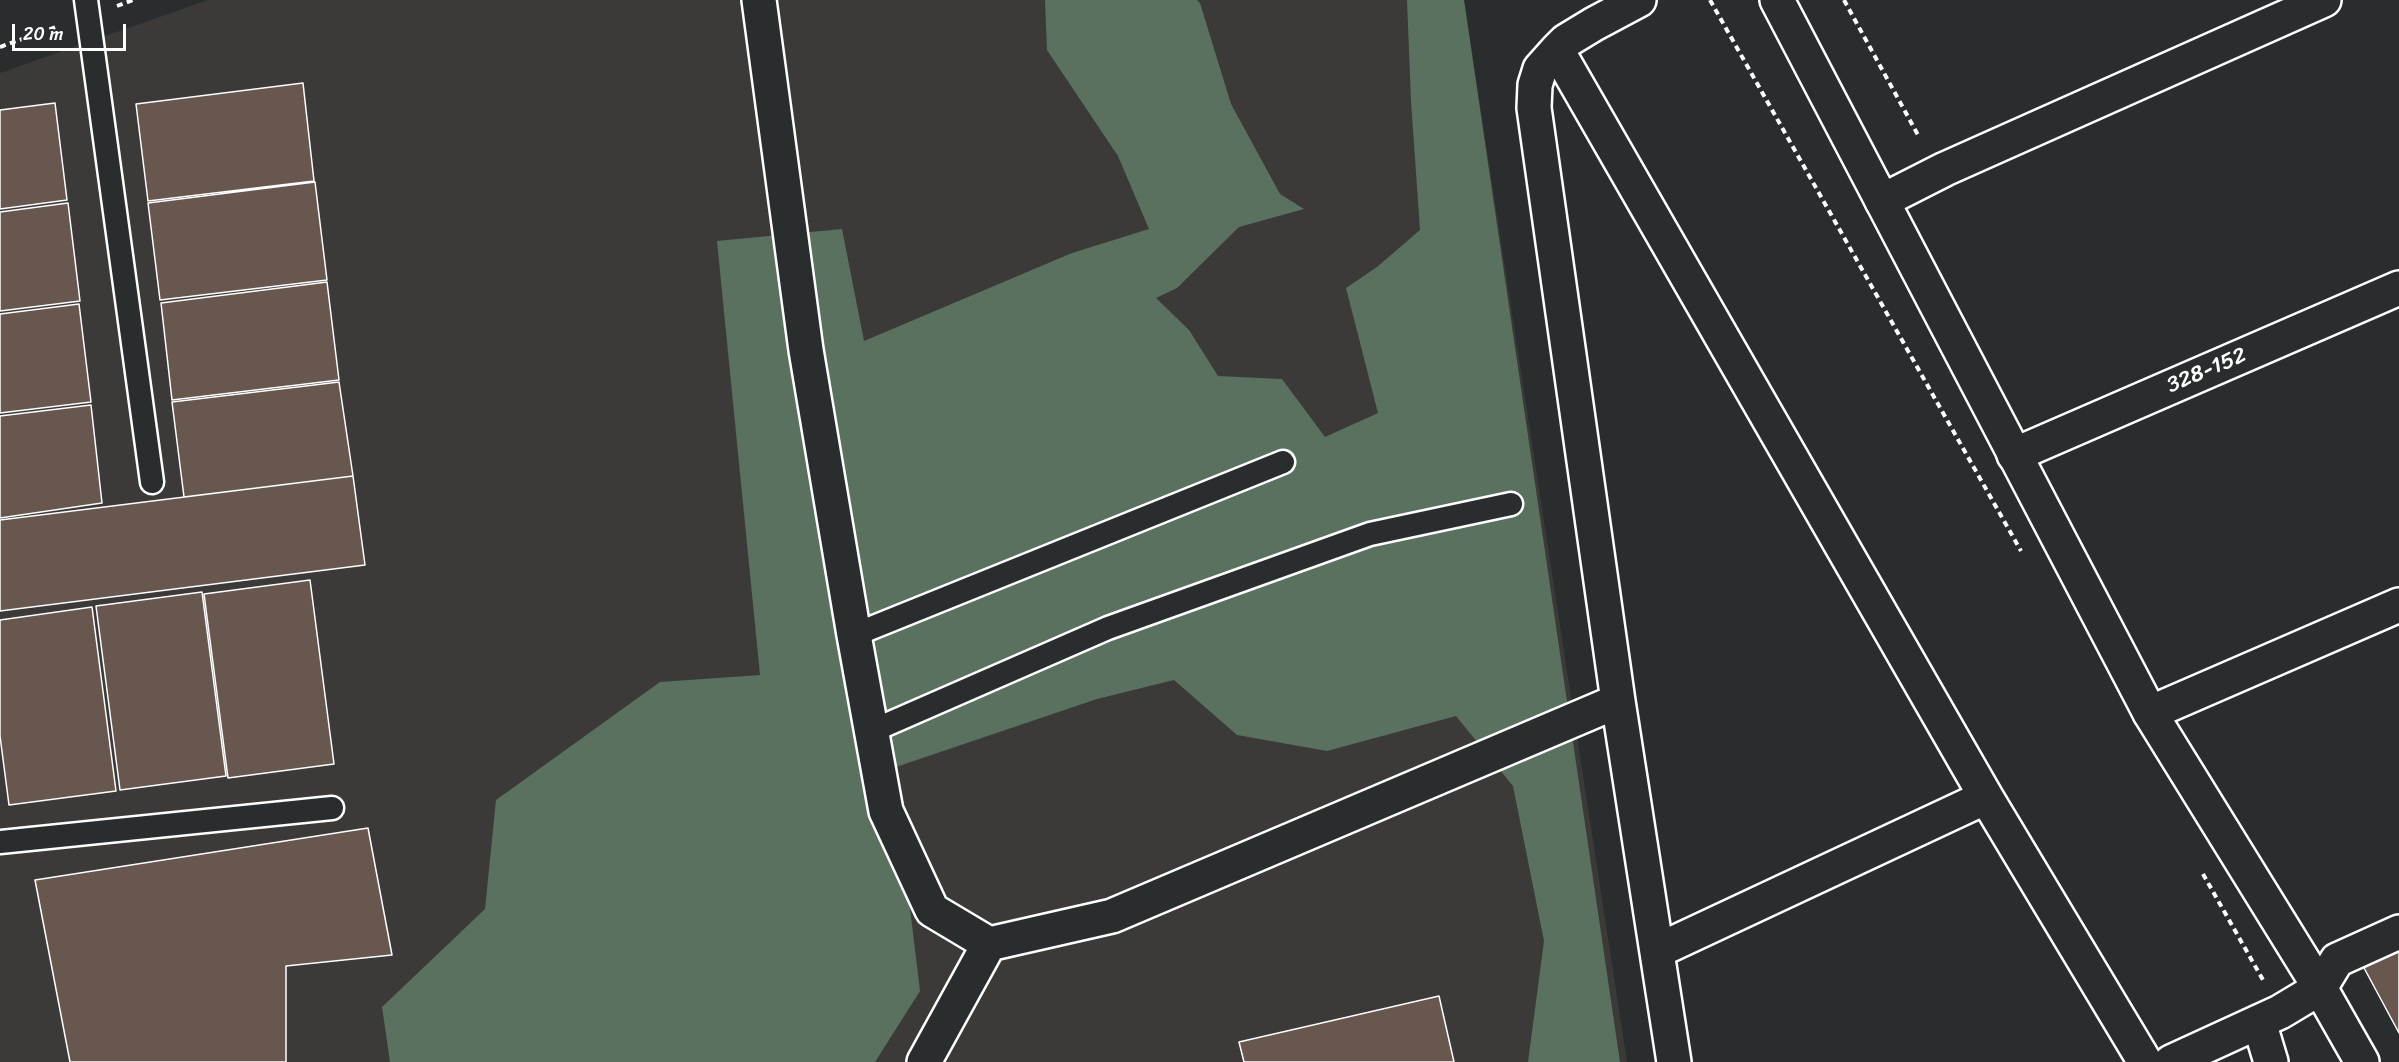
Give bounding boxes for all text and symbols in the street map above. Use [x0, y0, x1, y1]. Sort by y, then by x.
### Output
scale bar [15, 12, 129, 50]
text: 20 m [23, 18, 63, 50]
street label: 328-152 [2163, 342, 2251, 400]

